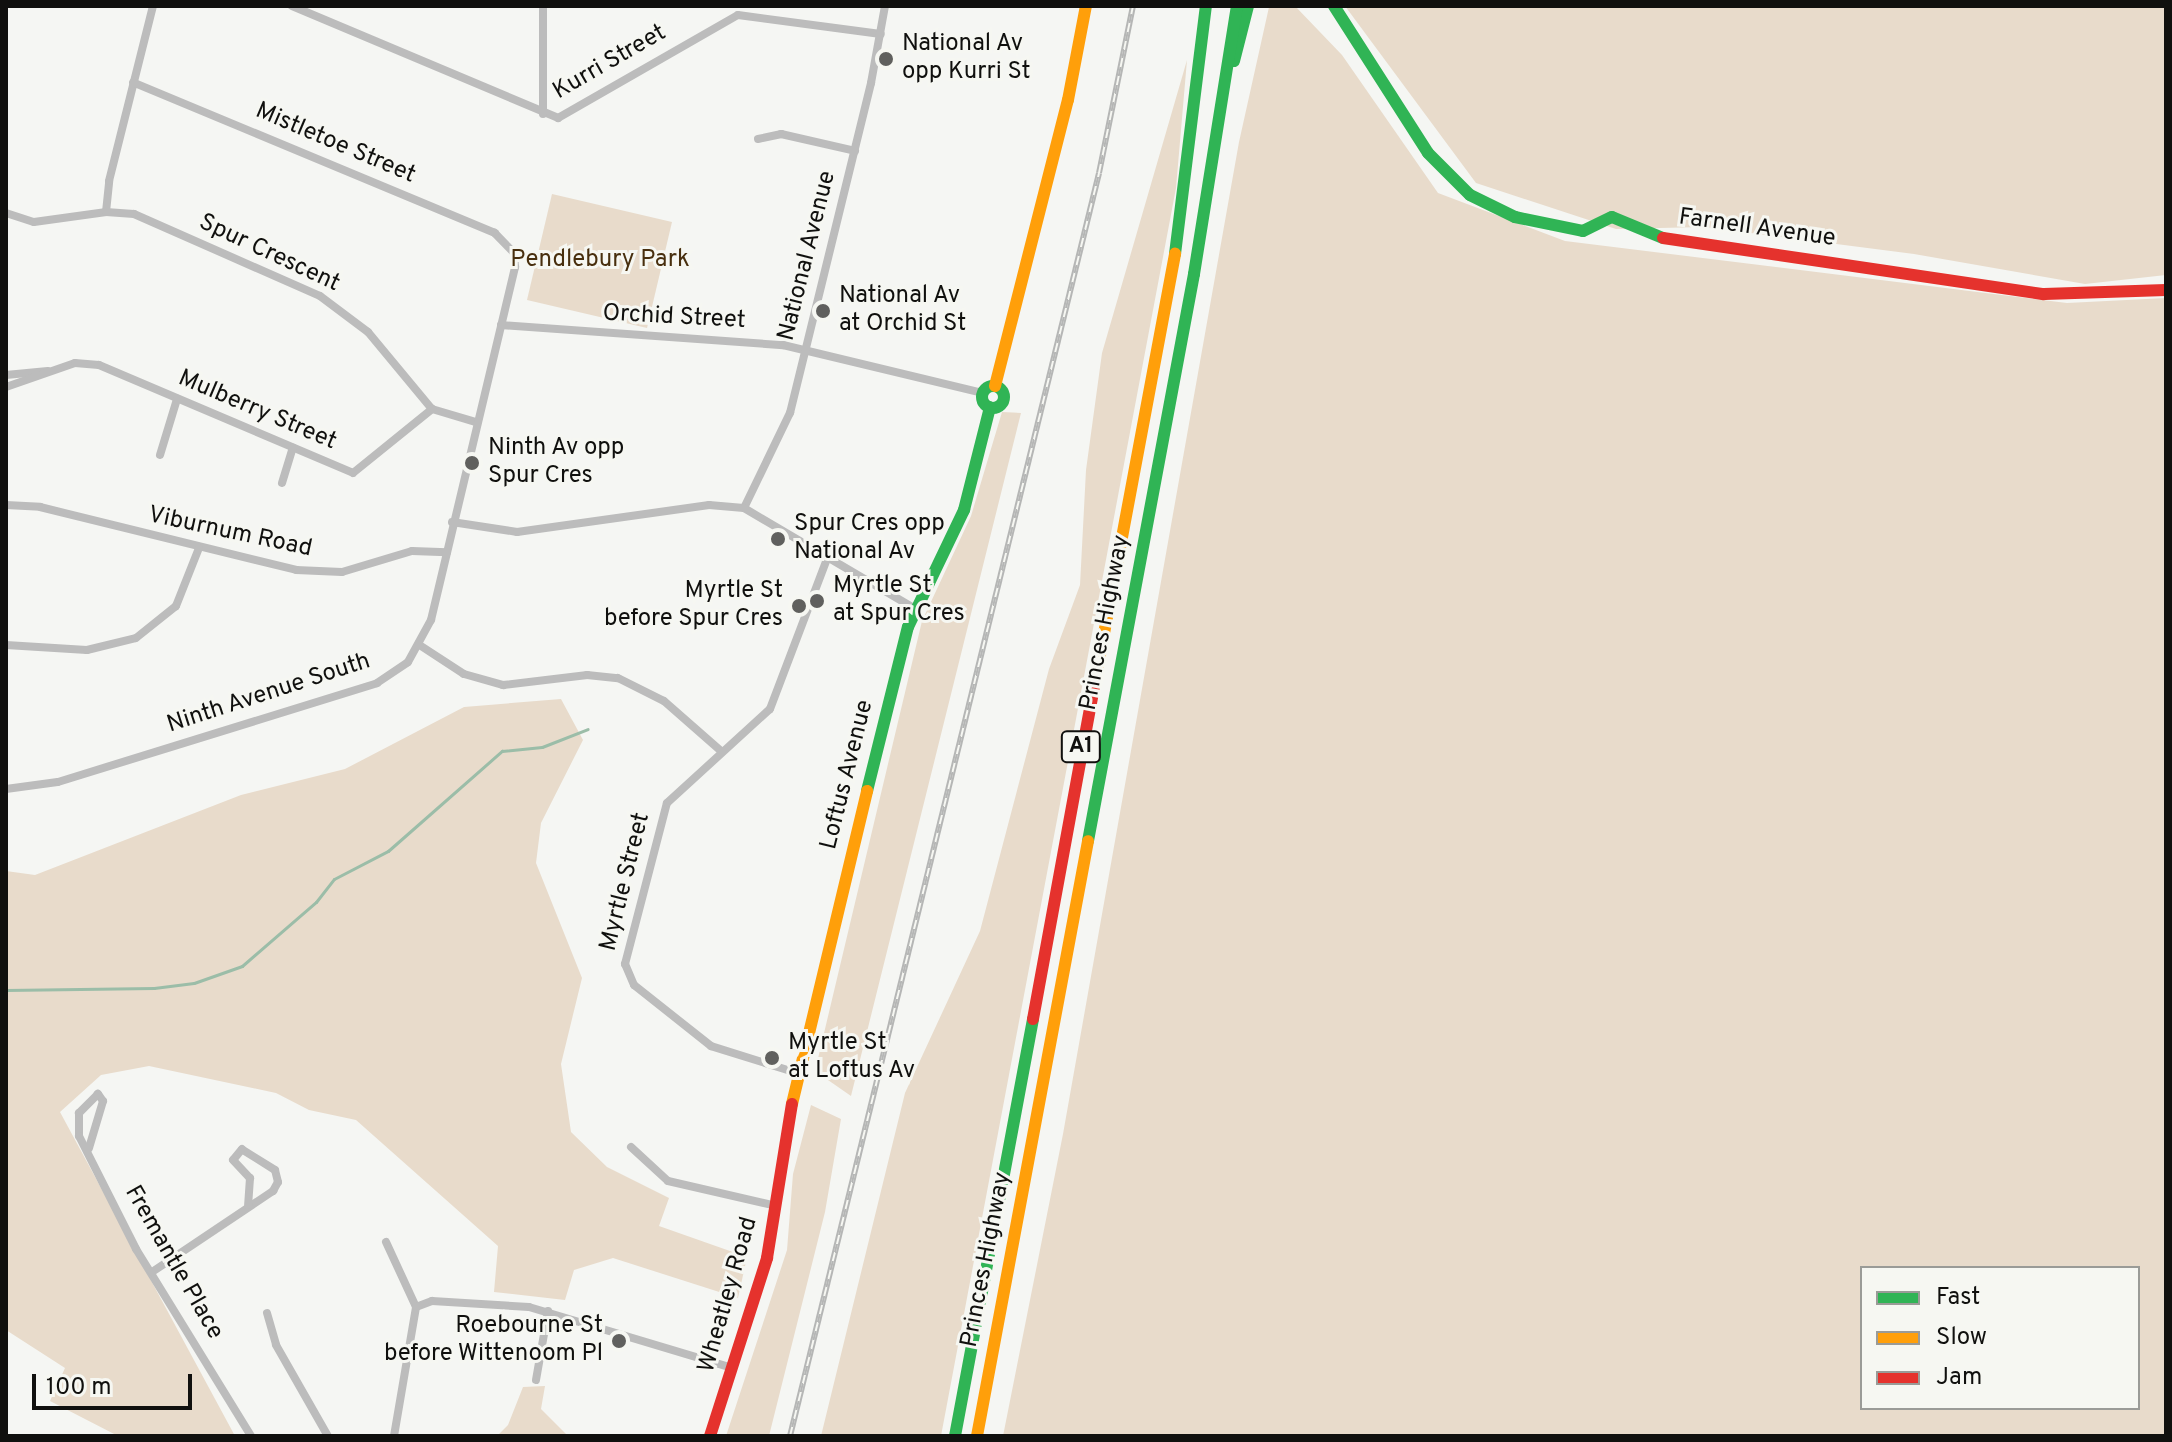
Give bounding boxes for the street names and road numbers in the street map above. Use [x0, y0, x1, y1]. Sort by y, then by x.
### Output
street label: Kurri Street [548, 19, 672, 107]
street label: Mistletoe Street [251, 97, 419, 191]
street label: National Avenue [773, 168, 843, 344]
street label: Farnell Avenue [1676, 204, 1838, 254]
street label: Spur Crescent [194, 209, 344, 299]
street label: Orchid Street [602, 300, 746, 336]
street label: Mulberry Street [173, 365, 341, 457]
street label: Viburnum Road [145, 502, 315, 564]
street label: Princes Highway [1075, 533, 1137, 713]
street label: Ninth Avenue South [163, 647, 375, 741]
street label: Loftus Avenue [815, 697, 881, 853]
road number: A1 [1059, 729, 1103, 765]
street label: Myrtle Street [595, 810, 657, 954]
street label: Princes Highway [956, 1170, 1018, 1350]
street label: Fremantle Place [117, 1181, 229, 1345]
street label: Wheatley Road [693, 1214, 765, 1376]

